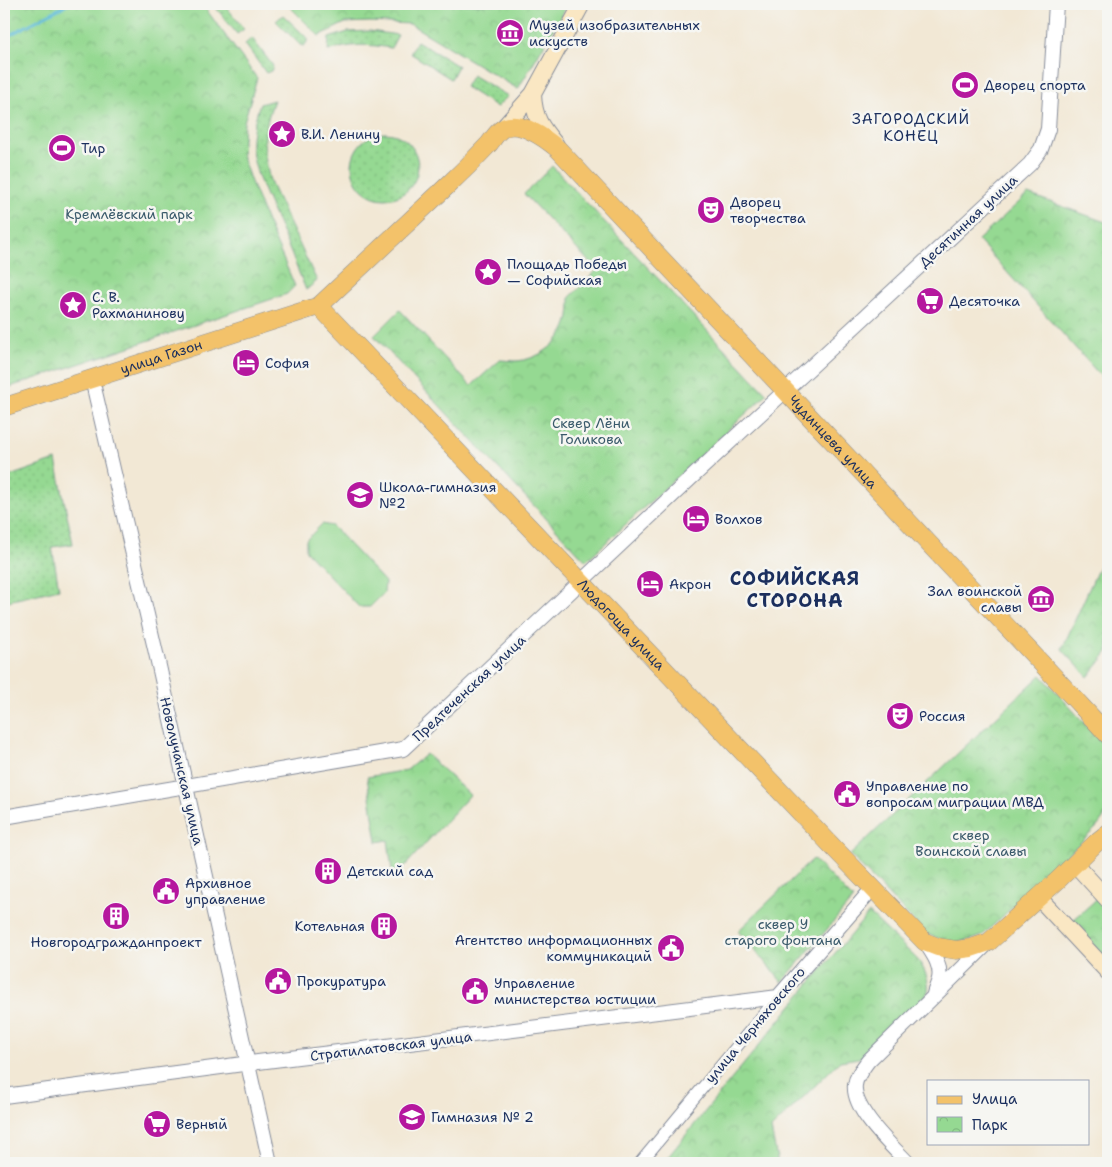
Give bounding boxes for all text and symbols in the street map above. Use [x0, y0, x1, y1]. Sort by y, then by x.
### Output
place label: Музей изобразительных искусств [529, 16, 700, 50]
museum icon: Музей изобразительных искусств [495, 18, 525, 48]
sports icon: Дворец спорта [950, 70, 980, 100]
place label: Дворец спорта [984, 76, 1086, 94]
district label: ЗАГОРОДСКИЙ КОНЕЦ [852, 108, 970, 146]
place icon: В.И. Ленину [267, 119, 297, 149]
place label: В.И. Ленину [301, 125, 380, 143]
sports icon: Тир [47, 133, 77, 163]
place label: Тир [81, 139, 105, 157]
street label: Десятинная улица [915, 171, 1021, 271]
place label: Дворец творчества [730, 193, 806, 227]
theatre icon: Дворец творчества [696, 195, 726, 225]
park label: Кремлёвский парк [65, 205, 193, 223]
place label: Площадь Победы — Софийская [507, 255, 627, 289]
place icon: Площадь Победы — Софийская [473, 257, 503, 287]
supermarket icon: Десяточка [915, 286, 945, 316]
place label: С. В. Рахманинову [92, 288, 185, 322]
place icon: С. В. Рахманинову [58, 290, 88, 320]
place label: Десяточка [949, 292, 1020, 310]
street label: улица Газон [118, 335, 204, 378]
hotel icon: София [231, 348, 261, 378]
place label: София [265, 354, 310, 372]
street label: Чудинцева улица [785, 391, 882, 492]
park label: Сквер Лёни Голикова [552, 414, 630, 448]
place label: Школа-гимназия №2 [379, 478, 496, 512]
school or university icon: Школа-гимназия №2 [345, 480, 375, 510]
hotel icon: Волхов [681, 504, 711, 534]
place label: Волхов [715, 510, 762, 528]
district label: СОФИЙСКАЯ СТОРОНА [730, 566, 860, 613]
hotel icon: Акрон [635, 569, 665, 599]
street label: Людогоща улица [574, 575, 669, 674]
place label: Акрон [669, 575, 711, 593]
place label: Зал воинской славы [928, 582, 1022, 616]
museum icon: Зал воинской славы [1026, 584, 1056, 614]
street label: Предтеченская улица [409, 631, 530, 745]
street label: Новолучанская улица [156, 695, 208, 847]
theatre icon: Россия [885, 701, 915, 731]
place label: Россия [919, 707, 966, 725]
place label: Управление по вопросам миграции МВД [866, 777, 1044, 811]
public building icon: Управление по вопросам миграции МВД [832, 779, 862, 809]
park label: сквер Воинской славы [915, 826, 1027, 860]
building icon: Детский сад [313, 856, 343, 886]
place label: Детский сад [347, 862, 433, 880]
place label: Архивное управление [185, 874, 266, 908]
public building icon: Архивное управление [151, 876, 181, 906]
building icon: Новгородгражданпроект [101, 901, 131, 931]
building icon: Котельная [369, 911, 399, 941]
park label: сквер У старого фонтана [725, 915, 842, 949]
place label: Котельная [295, 917, 365, 935]
place label: Агентство информационных коммуникаций [455, 931, 652, 965]
place label: Новгородгражданпроект [30, 933, 202, 951]
public building icon: Агентство информационных коммуникаций [656, 933, 686, 963]
street label: улица Черняховского [701, 963, 809, 1087]
public building icon: Прокуратура [263, 966, 293, 996]
place label: Прокуратура [297, 972, 386, 990]
place label: Управление министерства юстиции [494, 974, 656, 1008]
public building icon: Управление министерства юстиции [460, 976, 490, 1006]
street label: Стратилатовская улица [309, 1027, 473, 1065]
legend [927, 1080, 1090, 1144]
text: Улица [972, 1089, 1018, 1109]
school or university icon: Гимназия № 2 [397, 1102, 427, 1132]
place label: Гимназия № 2 [431, 1108, 534, 1126]
supermarket icon: Верный [142, 1109, 172, 1139]
place label: Верный [176, 1115, 227, 1133]
text: Парк [972, 1115, 1008, 1135]

